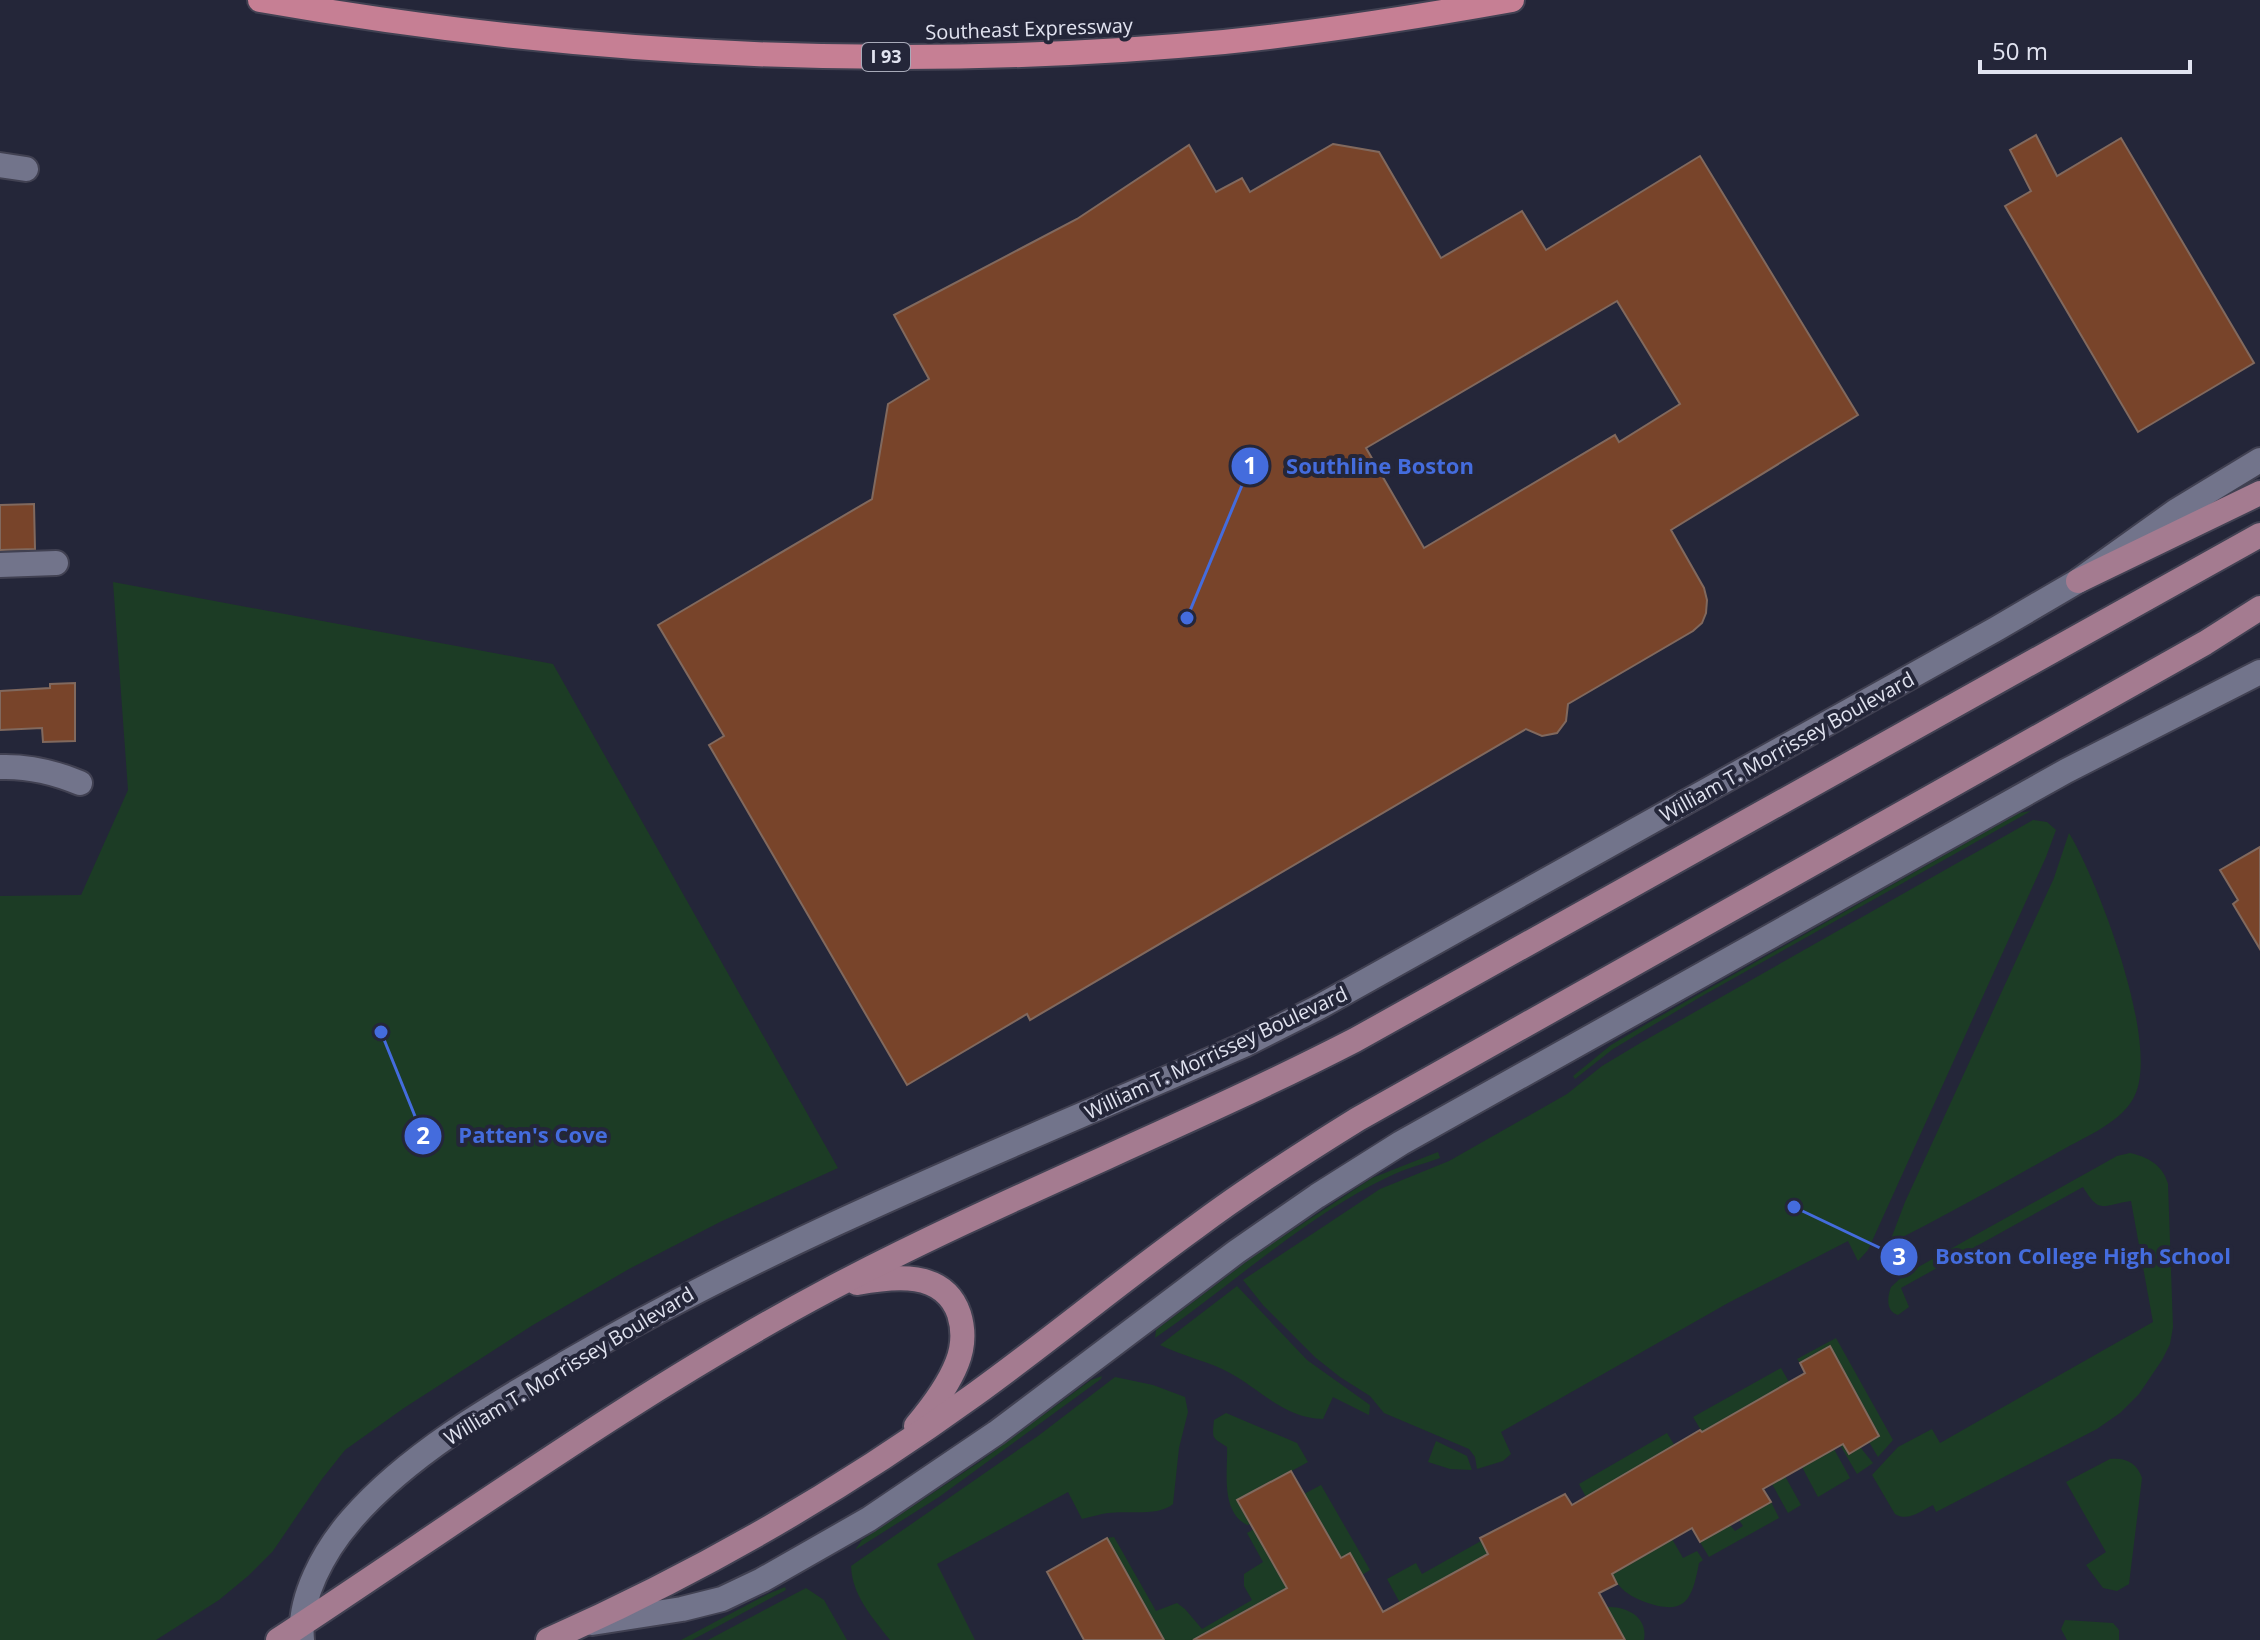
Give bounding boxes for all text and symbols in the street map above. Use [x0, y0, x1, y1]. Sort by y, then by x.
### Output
street label: Southeast Expressway [925, 11, 1134, 46]
scale bar [1980, 24, 2190, 74]
text: 50 m [1992, 34, 2048, 67]
road number: I 93 [862, 43, 910, 71]
callout: Southline Boston [1230, 443, 1490, 489]
text: 1 [1243, 448, 1257, 481]
text: Southline Boston [1286, 450, 1474, 480]
street label: William T. Morrissey Boulevard [1655, 665, 1919, 828]
street label: William T. Morrissey Boulevard [1080, 980, 1351, 1125]
callout: Patten's Cove [403, 1113, 624, 1159]
text: 2 [416, 1118, 430, 1151]
text: Patten's Cove [458, 1119, 608, 1149]
callout: Boston College High School [1879, 1234, 2247, 1280]
text: 3 [1892, 1239, 1906, 1272]
text: Boston College High School [1935, 1240, 2231, 1270]
street label: William T. Morrissey Boulevard [439, 1280, 699, 1451]

